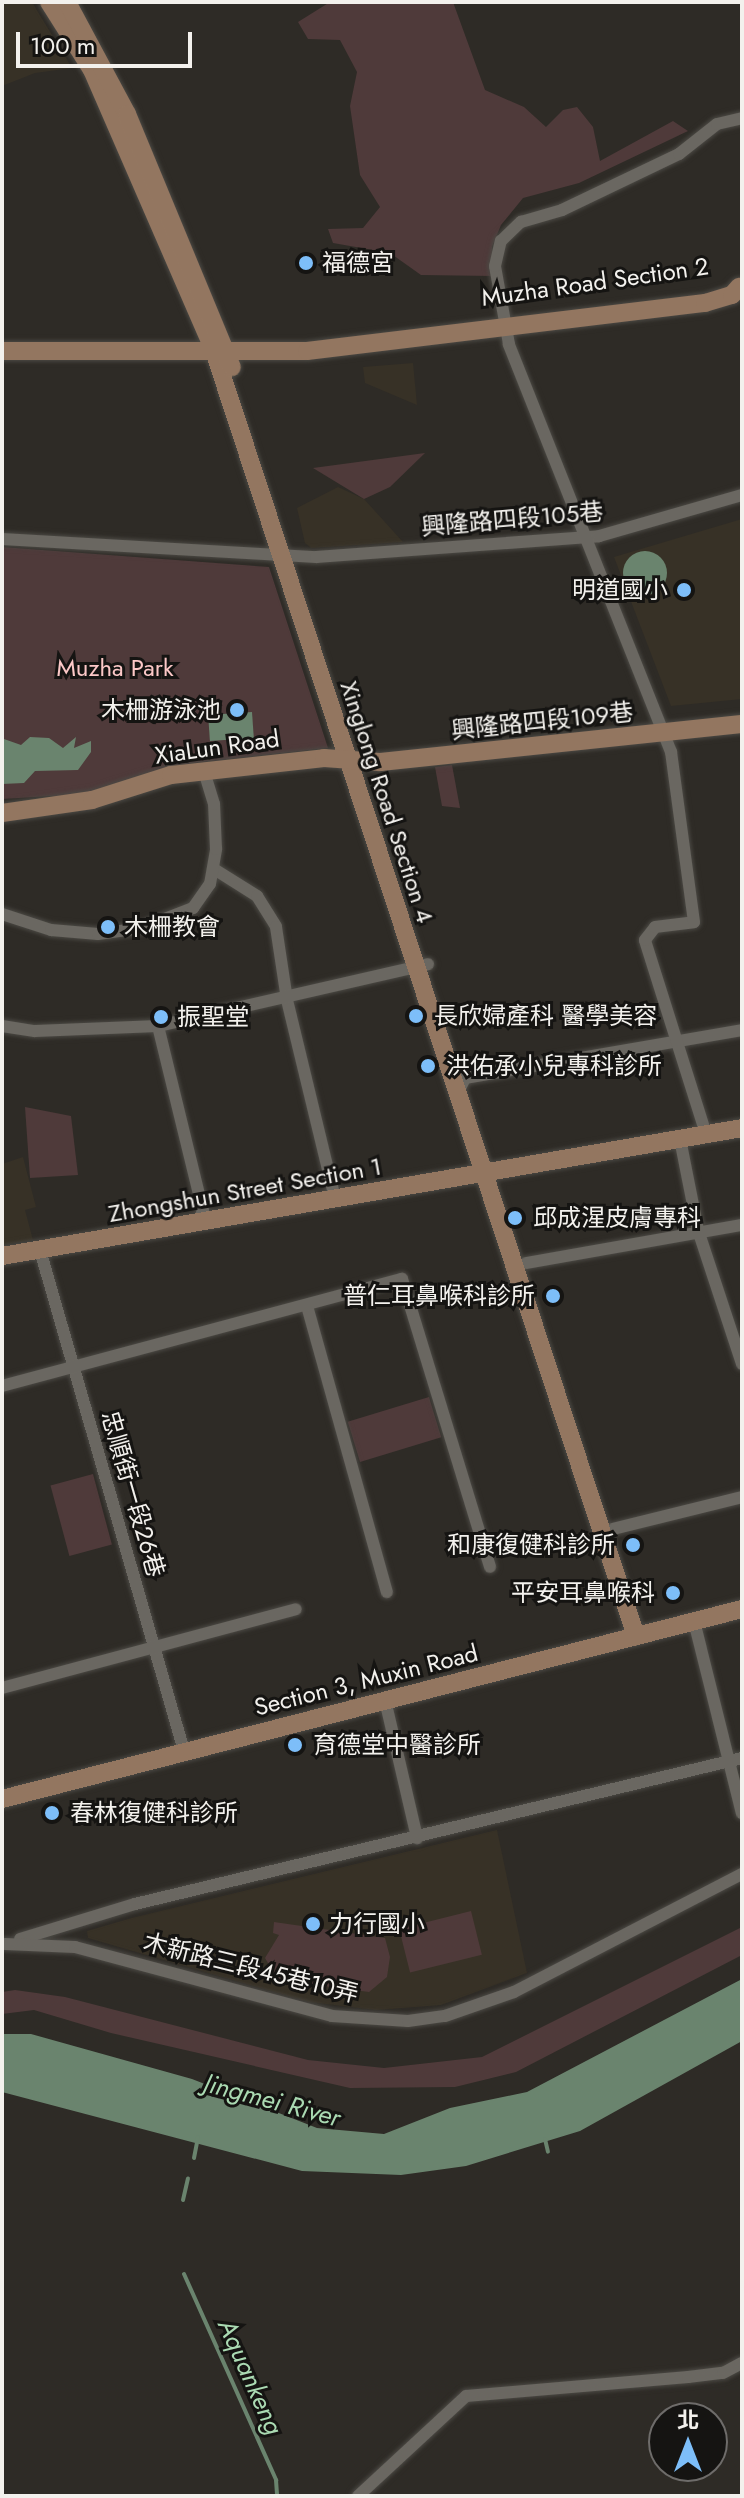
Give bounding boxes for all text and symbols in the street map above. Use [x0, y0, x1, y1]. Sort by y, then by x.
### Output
scale bar [20, 16, 196, 66]
text: 100 m [30, 28, 96, 63]
place label: 福德宮 [322, 249, 394, 277]
street label: Muzha Road Section 2 [480, 252, 710, 312]
marker: 福德宮 [297, 254, 315, 272]
street label: 興隆路四段105巷 [420, 497, 604, 541]
place label: 明道國小 [572, 576, 668, 604]
marker: 明道國小 [675, 581, 693, 599]
park label: Muzha Park [56, 654, 174, 682]
street label: Xinglong Road Section 4 [334, 677, 440, 927]
place label: 木柵游泳池 [101, 696, 221, 724]
street label: 興隆路四段109巷 [449, 697, 635, 745]
marker: 木柵游泳池 [228, 701, 246, 719]
street label: XiaLun Road [153, 724, 281, 770]
place label: 木柵教會 [124, 913, 220, 941]
marker: 木柵教會 [99, 918, 117, 936]
place label: 長欣婦產科 醫學美容 [434, 1002, 657, 1030]
place label: 振聖堂 [177, 1003, 249, 1031]
marker: 長欣婦產科 醫學美容 [405, 1005, 427, 1027]
marker: 振聖堂 [152, 1008, 170, 1026]
place label: 洪佑承小兒專科診所 [446, 1052, 662, 1080]
marker: 洪佑承小兒專科診所 [417, 1055, 439, 1077]
street label: Zhongshun Street Section 1 [106, 1152, 384, 1228]
place label: 邱成湦皮膚專科 [533, 1204, 701, 1232]
marker: 邱成湦皮膚專科 [504, 1207, 526, 1229]
place label: 普仁耳鼻喉科診所 [343, 1282, 535, 1310]
marker: 普仁耳鼻喉科診所 [542, 1285, 564, 1307]
street label: 忠順街一段26巷 [96, 1408, 170, 1580]
place label: 和康復健科診所 [447, 1531, 615, 1559]
marker: 和康復健科診所 [622, 1534, 644, 1556]
place label: 平安耳鼻喉科 [511, 1579, 655, 1607]
marker: 平安耳鼻喉科 [662, 1582, 684, 1604]
street label: Section 3, Muxin Road [251, 1638, 481, 1722]
place label: 育德堂中醫診所 [313, 1731, 481, 1759]
marker: 育德堂中醫診所 [284, 1734, 306, 1756]
place label: 春林復健科診所 [70, 1799, 238, 1827]
marker: 春林復健科診所 [41, 1802, 63, 1824]
place label: 力行國小 [329, 1910, 425, 1938]
marker: 力行國小 [304, 1915, 322, 1933]
street label: 木新路三段45巷10弄 [140, 1927, 362, 2009]
water label: Jingmei River [200, 2068, 344, 2134]
water label: Aquankeng [211, 2314, 289, 2440]
north arrow [648, 2402, 728, 2482]
text: 北 [677, 2404, 699, 2436]

